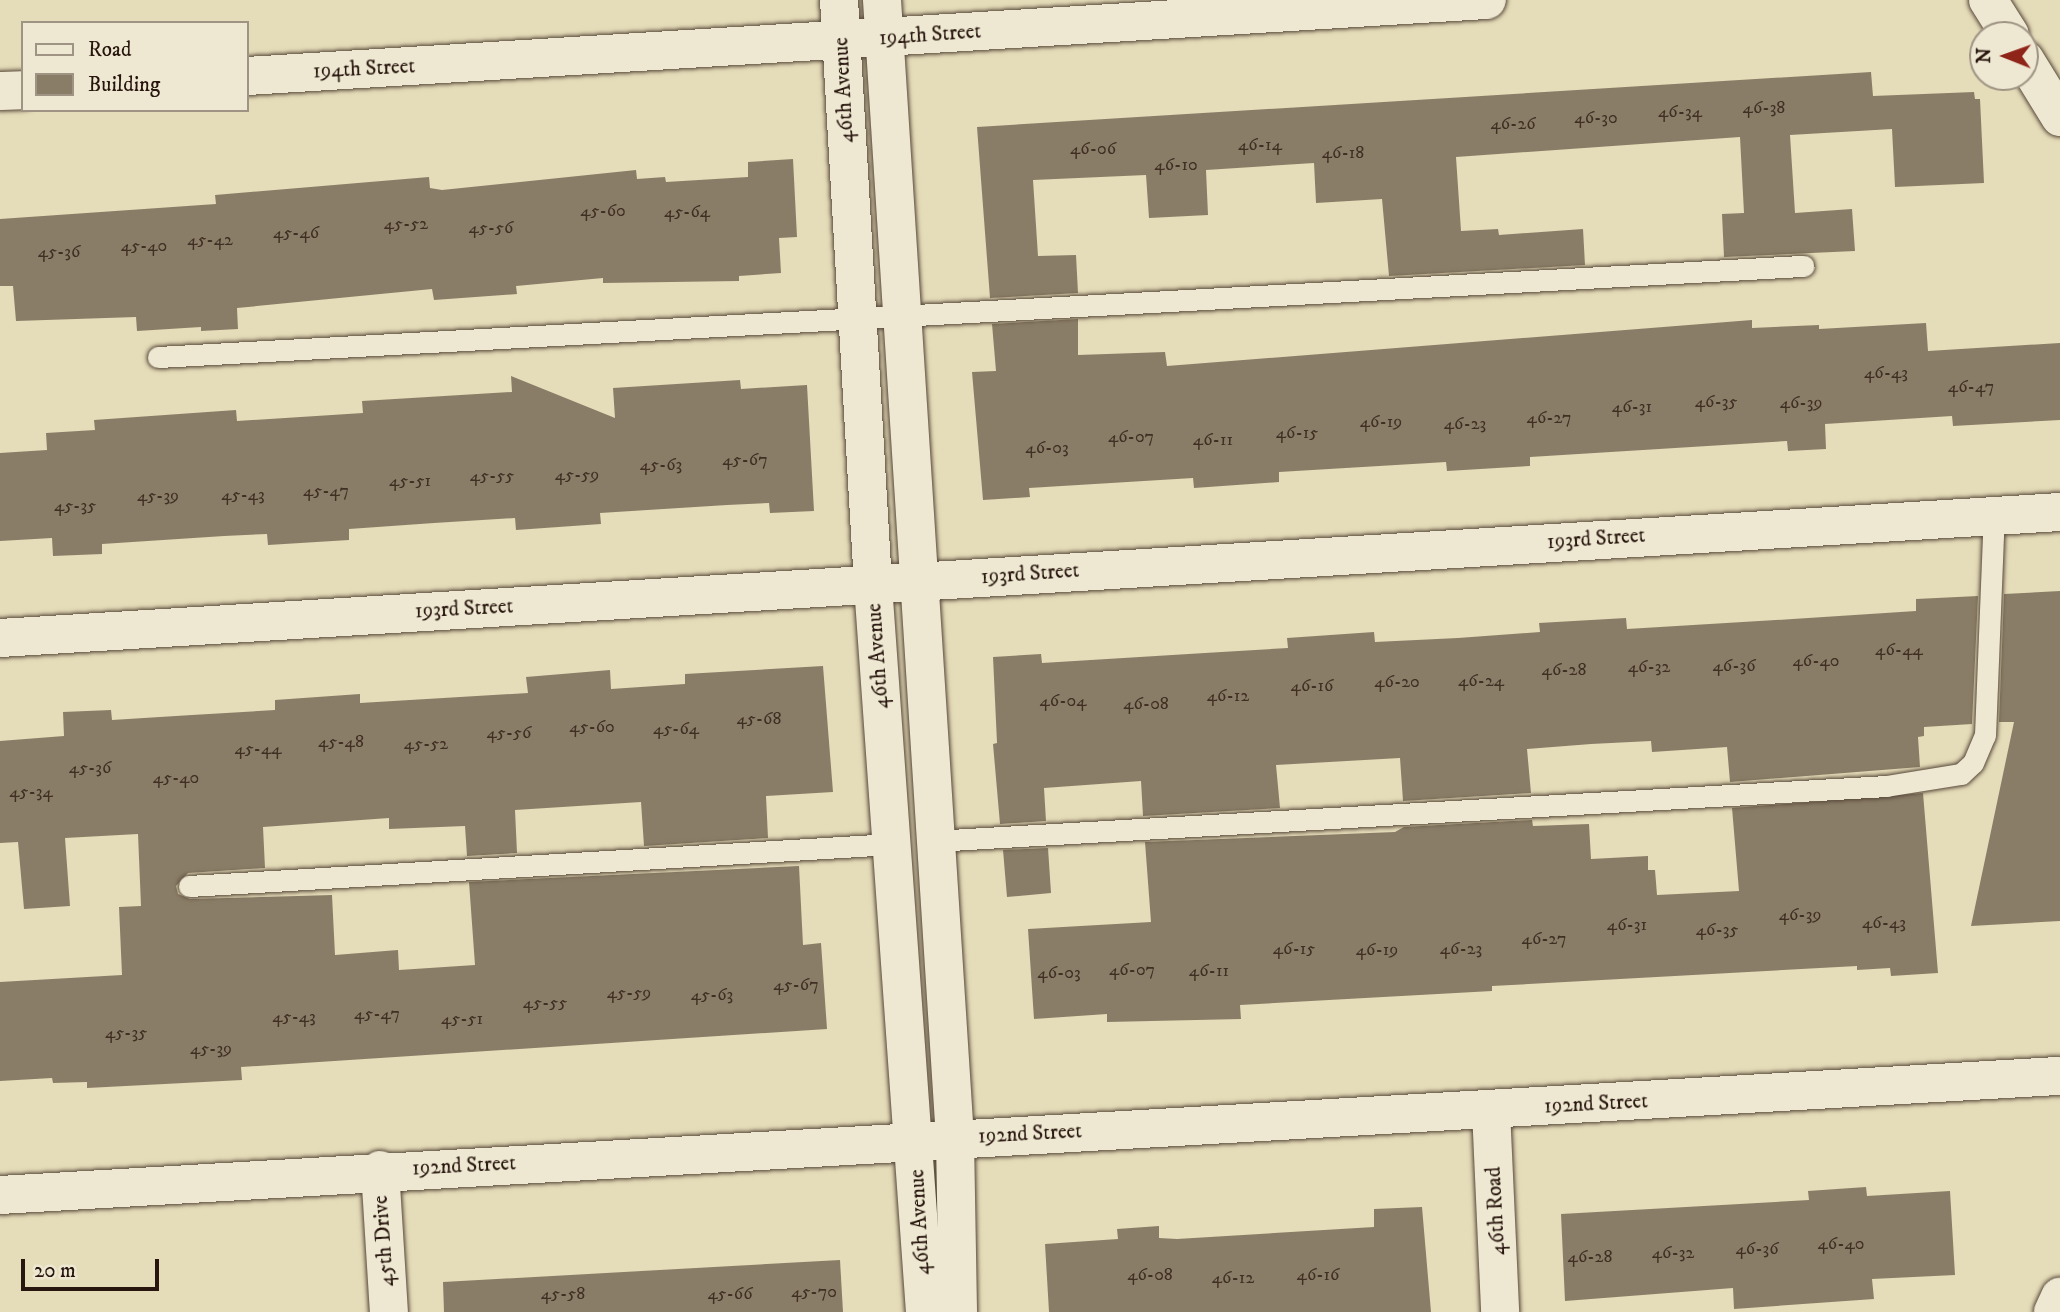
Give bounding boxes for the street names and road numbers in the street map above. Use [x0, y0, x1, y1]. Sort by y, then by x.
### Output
street label: 194th Street [878, 19, 982, 51]
street label: 46th Avenue [829, 37, 859, 143]
street label: 194th Street [312, 54, 416, 84]
street label: 193rd Street [1546, 523, 1646, 555]
street label: 193rd Street [980, 558, 1080, 590]
street label: 193rd Street [414, 594, 514, 624]
street label: 46th Avenue [862, 602, 894, 710]
street label: 192nd Street [1543, 1089, 1649, 1119]
street label: 192nd Street [977, 1119, 1083, 1149]
street label: 192nd Street [411, 1151, 517, 1181]
street label: 46th Road [1481, 1166, 1511, 1256]
street label: 46th Avenue [905, 1169, 935, 1275]
street label: 45th Drive [368, 1195, 400, 1287]

